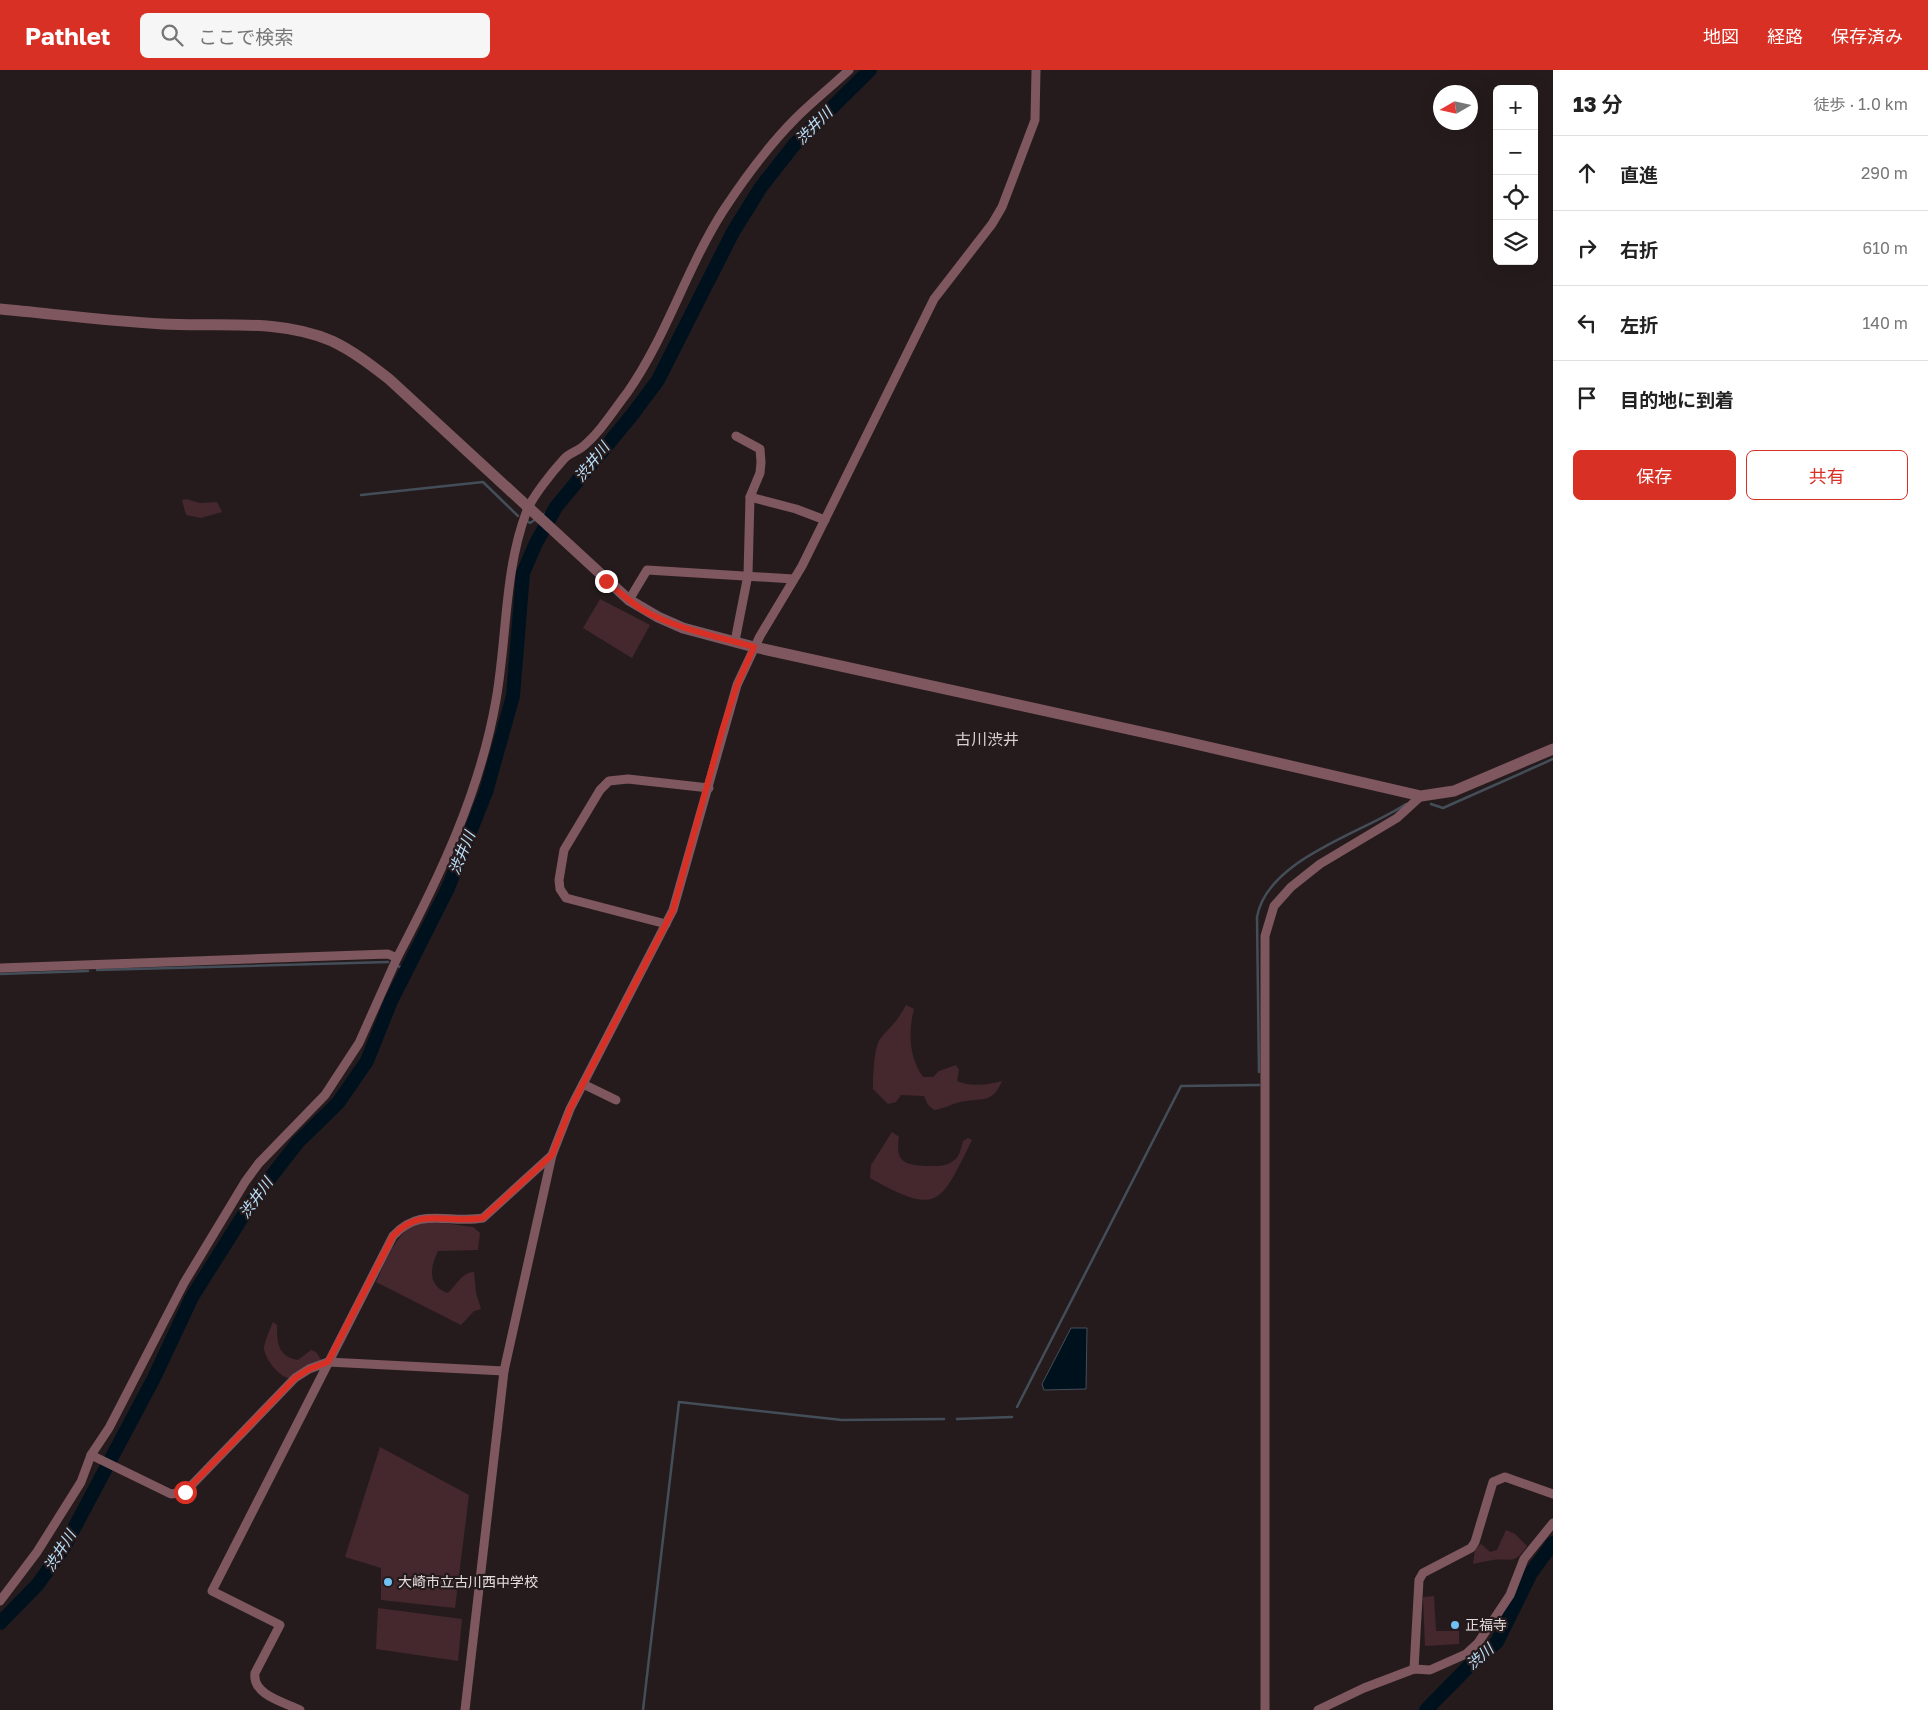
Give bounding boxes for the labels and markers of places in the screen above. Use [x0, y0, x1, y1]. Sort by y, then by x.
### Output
place label: 大崎市立古川西中学校 [398, 1573, 538, 1590]
marker: 大崎市立古川西中学校 [382, 1576, 394, 1588]
place label: 正福寺 [1465, 1616, 1507, 1633]
marker: 正福寺 [1449, 1619, 1461, 1631]

